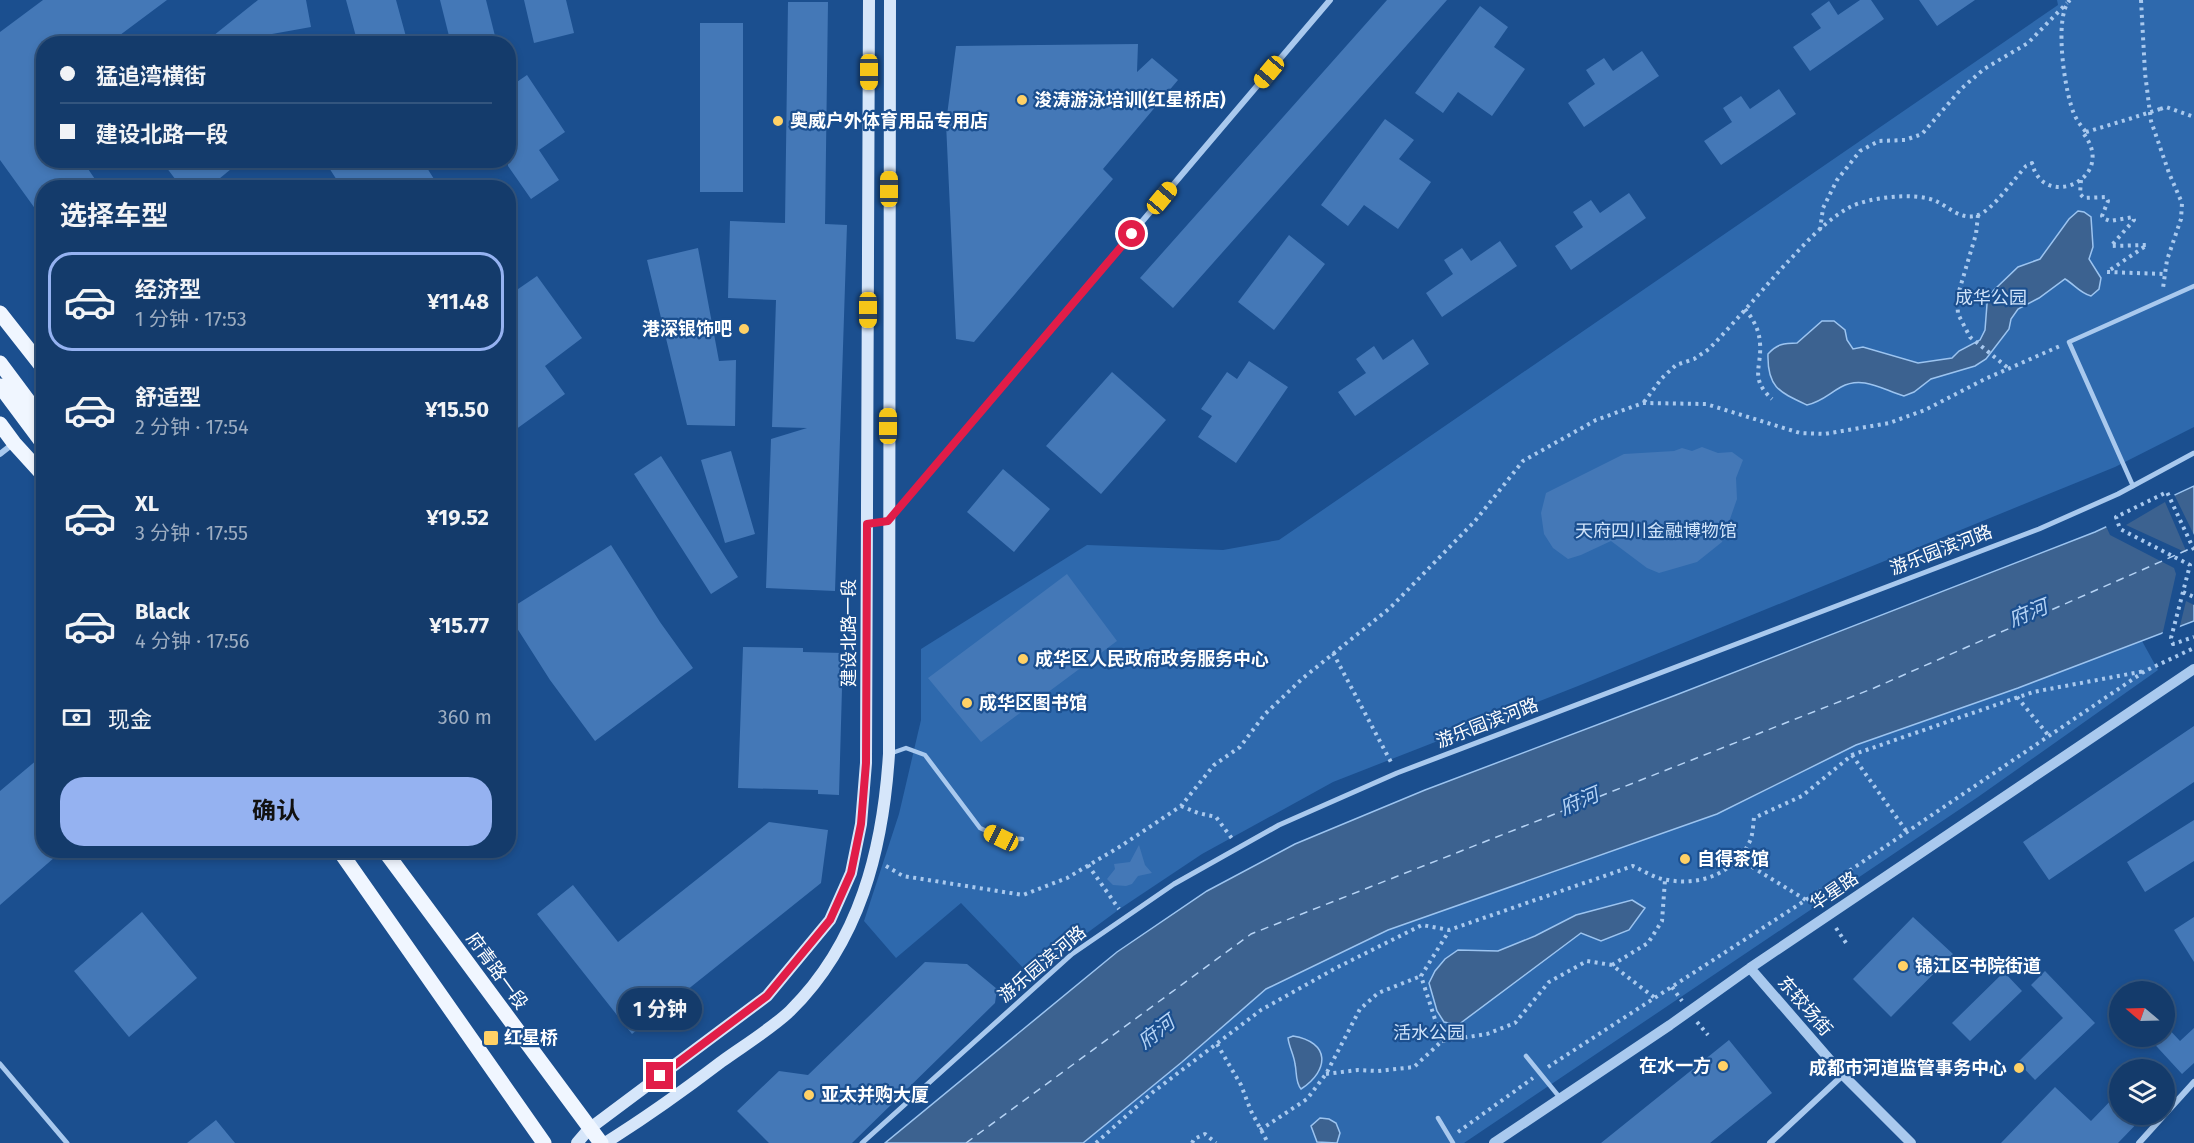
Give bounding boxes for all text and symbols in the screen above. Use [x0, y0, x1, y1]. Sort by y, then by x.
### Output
car [1251, 52, 1287, 92]
car [860, 54, 878, 90]
text: 猛追湾横街 [96, 63, 206, 90]
place label: 浚涛游泳培训(红星桥店) [1034, 89, 1226, 111]
marker: 浚涛游泳培训(红星桥店) [1015, 93, 1029, 107]
place label: 奥威户外体育用品专用店 [790, 110, 988, 132]
marker: 奥威户外体育用品专用店 [771, 114, 785, 128]
text: 建设北路一段 [96, 121, 228, 148]
car [880, 171, 898, 207]
car [1144, 178, 1180, 218]
text: 选择车型 [60, 200, 168, 232]
route start [1118, 220, 1145, 247]
icon: car [63, 275, 117, 329]
text: 经济型 [135, 276, 201, 303]
park label: 成华公园 [1955, 287, 2027, 309]
text: ¥11.48 [427, 288, 489, 315]
car [859, 292, 877, 328]
text: 1 分钟 · 17:53 [135, 307, 247, 331]
place label: 港深银饰吧 [642, 318, 732, 340]
marker: 港深银饰吧 [737, 322, 751, 336]
icon: car [63, 383, 117, 437]
text: 舒适型 [135, 384, 201, 411]
text: ¥15.50 [425, 396, 489, 423]
car [879, 408, 897, 444]
text: 2 分钟 · 17:54 [135, 415, 249, 439]
text: XL [135, 490, 159, 517]
icon: car [63, 491, 117, 545]
text: ¥19.52 [426, 504, 489, 531]
park label: 天府四川金融博物馆 [1575, 520, 1737, 542]
street label: 游乐园滨河路 [1887, 520, 1995, 580]
text: 3 分钟 · 17:55 [135, 521, 248, 545]
street label: 建设北路一段 [838, 579, 860, 687]
water label: 府河 [2005, 593, 2055, 632]
text: Black [135, 598, 190, 625]
icon: car [63, 599, 117, 653]
text: ¥15.77 [429, 612, 489, 639]
text: 4 分钟 · 17:56 [135, 629, 249, 653]
place label: 成华区人民政府政务服务中心 [1035, 648, 1269, 670]
marker: 成华区人民政府政务服务中心 [1016, 652, 1030, 666]
place label: 成华区图书馆 [979, 692, 1087, 714]
street label: 游乐园滨河路 [1433, 693, 1541, 753]
marker: 成华区图书馆 [960, 696, 974, 710]
icon: cash [60, 701, 93, 734]
text: 360 m [438, 705, 492, 729]
text: 现金 [108, 706, 152, 733]
button: 确认 [60, 777, 492, 846]
water label: 府河 [1556, 781, 1606, 820]
car [981, 822, 1021, 854]
place label: 自得茶馆 [1697, 848, 1769, 870]
marker: 自得茶馆 [1678, 852, 1692, 866]
street label: 华星路 [1805, 867, 1863, 915]
street label: 游乐园滨河路 [994, 921, 1090, 1007]
street label: 府青路一段 [462, 928, 532, 1014]
place label: 锦江区书院街道 [1915, 955, 2041, 977]
marker: 锦江区书院街道 [1896, 959, 1910, 973]
street label: 东较场街 [1773, 972, 1837, 1040]
north arrow [2109, 981, 2175, 1047]
map controls [2109, 981, 2175, 1125]
callout: 1 分钟 [618, 989, 702, 1031]
text: 1 分钟 [633, 997, 687, 1021]
water label: 府河 [1133, 1008, 1182, 1054]
park label: 活水公园 [1393, 1022, 1465, 1044]
place label: 红星桥 [504, 1027, 558, 1049]
marker: 红星桥 [482, 1029, 500, 1047]
place label: 在水一方 [1639, 1055, 1711, 1077]
place label: 成都市河道监管事务中心 [1809, 1057, 2007, 1079]
marker: 在水一方 [1716, 1059, 1730, 1073]
button: layers [2109, 1059, 2175, 1125]
marker: 成都市河道监管事务中心 [2012, 1061, 2026, 1075]
route end [646, 1062, 673, 1089]
place label: 亚太并购大厦 [821, 1084, 929, 1106]
marker: 亚太并购大厦 [802, 1088, 816, 1102]

